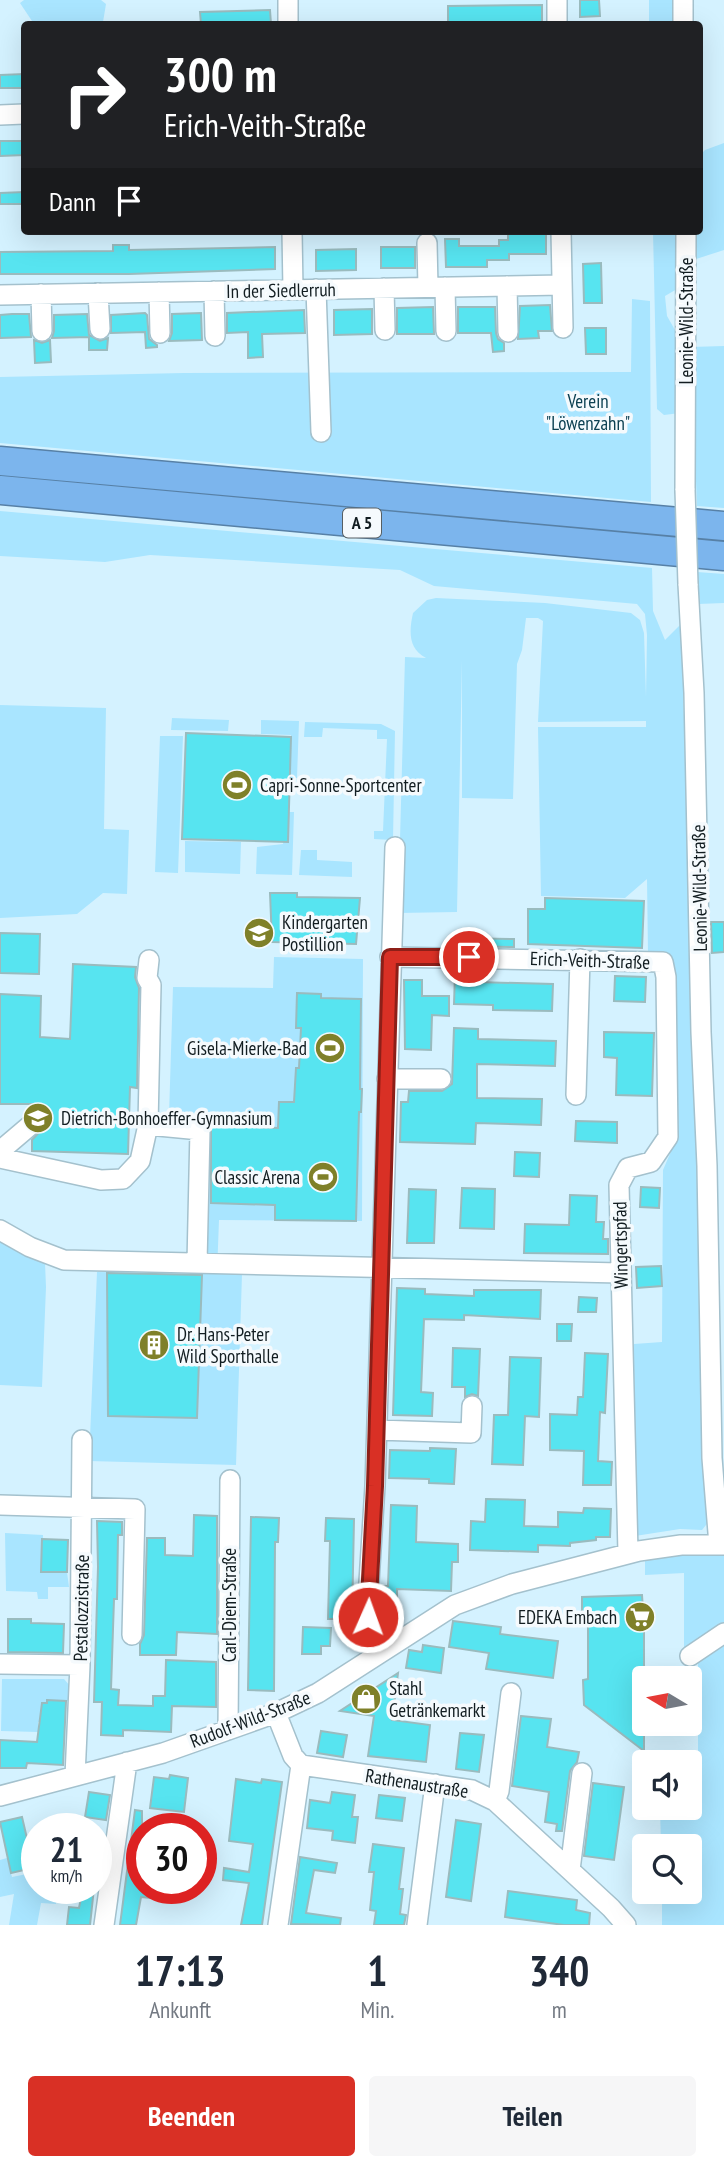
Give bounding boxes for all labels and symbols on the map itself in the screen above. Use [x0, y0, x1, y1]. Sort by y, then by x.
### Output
street label: Leonie-Wild-Straße [674, 257, 698, 385]
street label: In der Siedlerruh [226, 277, 336, 303]
park label: Verein "Löwenzahn" [546, 389, 630, 435]
road number: A 5 [343, 508, 381, 538]
sports icon: Capri-Sonne-Sportcenter [220, 768, 254, 802]
place label: Capri-Sonne-Sportcenter [260, 773, 422, 797]
street label: Leonie-Wild-Straße [686, 824, 712, 952]
place label: Kindergarten Postillion [282, 910, 368, 956]
school or university icon: Kindergarten Postillion [242, 916, 276, 950]
pin [439, 927, 499, 987]
street label: Erich-Veith-Straße [530, 946, 651, 974]
sports icon: Gisela-Mierke-Bad [313, 1031, 347, 1065]
place label: Gisela-Mierke-Bad [187, 1036, 307, 1060]
school or university icon: Dietrich-Bonhoeffer-Gymnasium [21, 1101, 55, 1135]
place label: Dietrich-Bonhoeffer-Gymnasium [61, 1106, 272, 1130]
sports icon: Classic Arena [306, 1160, 340, 1194]
place label: Classic Arena [214, 1165, 300, 1189]
street label: Wingertspfad [607, 1201, 633, 1289]
place label: Dr. Hans-Peter Wild Sporthalle [177, 1322, 279, 1368]
building icon: Dr. Hans-Peter Wild Sporthalle [137, 1328, 171, 1362]
street label: Carl-Diem-Straße [217, 1548, 241, 1662]
street label: Pestalozzistraße [68, 1554, 94, 1662]
position arrow [331, 1580, 405, 1654]
supermarket icon: EDEKA Embach [623, 1600, 657, 1634]
place label: EDEKA Embach [518, 1605, 617, 1629]
north arrow [632, 1666, 702, 1736]
place label: Stahl Getränkemarkt [389, 1676, 486, 1722]
shop icon: Stahl Getränkemarkt [349, 1682, 383, 1716]
street label: Rudolf-Wild-Straße [186, 1685, 314, 1753]
street label: Rathenaustraße [364, 1763, 470, 1803]
speed limit sign: 30 [126, 1813, 217, 1904]

